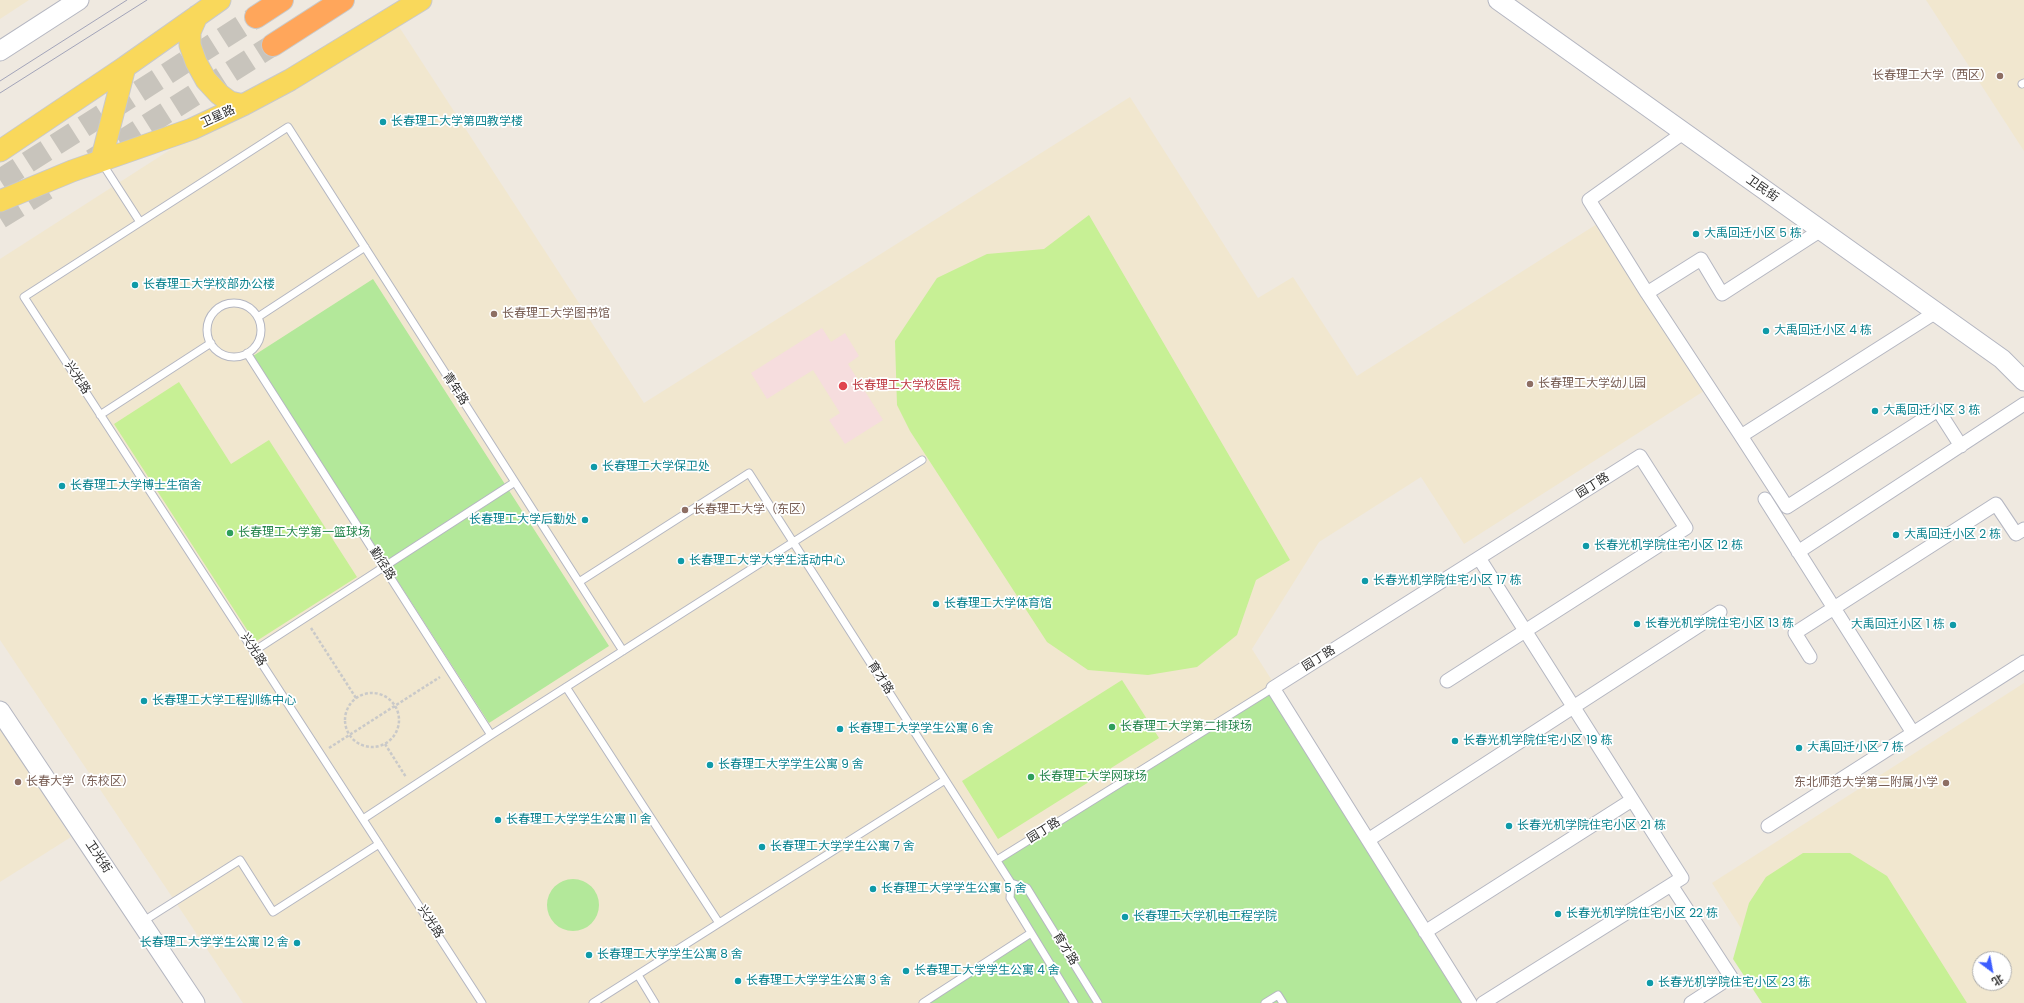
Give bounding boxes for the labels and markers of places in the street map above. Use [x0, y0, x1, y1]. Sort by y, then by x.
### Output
place label: 长春理工大学（西区） [1872, 69, 1992, 83]
marker: 长春理工大学（西区） [1995, 71, 2005, 81]
place label: 长春理工大学第四教学楼 [391, 115, 523, 129]
marker: 长春理工大学第四教学楼 [378, 117, 388, 127]
place label: 大禹回迁小区 5 栋 [1704, 227, 1802, 241]
marker: 大禹回迁小区 5 栋 [1691, 229, 1701, 239]
place label: 长春理工大学校部办公楼 [143, 278, 275, 292]
marker: 长春理工大学校部办公楼 [130, 280, 140, 290]
place label: 长春理工大学图书馆 [502, 307, 610, 321]
marker: 长春理工大学图书馆 [489, 309, 499, 319]
place label: 大禹回迁小区 4 栋 [1774, 324, 1872, 338]
marker: 大禹回迁小区 4 栋 [1761, 326, 1771, 336]
place label: 长春理工大学幼儿园 [1538, 377, 1646, 391]
place label: 长春理工大学校医院 [852, 379, 960, 393]
marker: 长春理工大学幼儿园 [1525, 379, 1535, 389]
marker: 长春理工大学校医院 [837, 380, 849, 392]
place label: 大禹回迁小区 3 栋 [1883, 404, 1980, 418]
marker: 大禹回迁小区 3 栋 [1870, 406, 1880, 416]
place label: 长春理工大学保卫处 [602, 460, 710, 474]
marker: 长春理工大学保卫处 [589, 462, 599, 472]
place label: 长春理工大学博士生宿舍 [70, 479, 202, 493]
marker: 长春理工大学博士生宿舍 [57, 481, 67, 491]
place label: 长春理工大学（东区） [693, 503, 813, 517]
marker: 长春理工大学（东区） [680, 505, 690, 515]
place label: 长春理工大学后勤处 [469, 513, 577, 527]
marker: 长春理工大学后勤处 [580, 515, 590, 525]
place label: 长春理工大学第一篮球场 [238, 526, 370, 540]
marker: 长春理工大学第一篮球场 [225, 528, 235, 538]
place label: 大禹回迁小区 2 栋 [1904, 528, 2001, 542]
marker: 大禹回迁小区 2 栋 [1891, 530, 1901, 540]
place label: 长春光机学院住宅小区 12 栋 [1594, 539, 1743, 553]
marker: 长春光机学院住宅小区 12 栋 [1581, 541, 1591, 551]
place label: 长春理工大学大学生活动中心 [689, 554, 845, 568]
marker: 长春理工大学大学生活动中心 [676, 556, 686, 566]
place label: 长春光机学院住宅小区 17 栋 [1373, 574, 1522, 588]
marker: 长春光机学院住宅小区 17 栋 [1360, 576, 1370, 586]
place label: 长春理工大学体育馆 [944, 597, 1052, 611]
marker: 长春理工大学体育馆 [931, 599, 941, 609]
place label: 长春光机学院住宅小区 13 栋 [1645, 617, 1794, 631]
place label: 大禹回迁小区 1 栋 [1851, 618, 1945, 632]
marker: 长春光机学院住宅小区 13 栋 [1632, 619, 1642, 629]
marker: 大禹回迁小区 1 栋 [1948, 620, 1958, 630]
place label: 长春理工大学工程训练中心 [152, 694, 296, 708]
marker: 长春理工大学工程训练中心 [139, 696, 149, 706]
place label: 长春理工大学第二排球场 [1120, 720, 1252, 734]
place label: 长春理工大学学生公寓 6 舍 [848, 722, 994, 736]
marker: 长春理工大学第二排球场 [1107, 722, 1117, 732]
marker: 长春理工大学学生公寓 6 舍 [835, 724, 845, 734]
place label: 长春光机学院住宅小区 19 栋 [1463, 734, 1613, 748]
marker: 长春光机学院住宅小区 19 栋 [1450, 736, 1460, 746]
place label: 大禹回迁小区 7 栋 [1807, 741, 1904, 755]
marker: 大禹回迁小区 7 栋 [1794, 743, 1804, 753]
place label: 长春理工大学学生公寓 9 舍 [718, 758, 864, 772]
marker: 长春理工大学学生公寓 9 舍 [705, 760, 715, 770]
place label: 长春理工大学网球场 [1039, 770, 1147, 784]
marker: 长春理工大学网球场 [1026, 772, 1036, 782]
place label: 长春大学（东校区） [26, 775, 134, 789]
place label: 东北师范大学第二附属小学 [1794, 776, 1938, 790]
marker: 长春大学（东校区） [13, 777, 23, 787]
marker: 东北师范大学第二附属小学 [1941, 778, 1951, 788]
place label: 长春理工大学学生公寓 11 舍 [506, 813, 652, 827]
marker: 长春理工大学学生公寓 11 舍 [493, 815, 503, 825]
place label: 长春光机学院住宅小区 21 栋 [1517, 819, 1666, 833]
marker: 长春光机学院住宅小区 21 栋 [1504, 821, 1514, 831]
place label: 长春理工大学学生公寓 7 舍 [770, 840, 915, 854]
marker: 长春理工大学学生公寓 7 舍 [757, 842, 767, 852]
place label: 长春理工大学学生公寓 5 舍 [881, 882, 1027, 896]
marker: 长春理工大学学生公寓 5 舍 [868, 884, 878, 894]
place label: 长春光机学院住宅小区 22 栋 [1566, 907, 1718, 921]
marker: 长春光机学院住宅小区 22 栋 [1553, 909, 1563, 919]
place label: 长春理工大学机电工程学院 [1133, 910, 1277, 924]
marker: 长春理工大学机电工程学院 [1120, 912, 1130, 922]
place label: 长春理工大学学生公寓 12 舍 [140, 936, 289, 950]
marker: 长春理工大学学生公寓 12 舍 [292, 938, 302, 948]
place label: 长春理工大学学生公寓 8 舍 [597, 948, 743, 962]
marker: 长春理工大学学生公寓 8 舍 [584, 950, 594, 960]
place label: 长春理工大学学生公寓 4 舍 [914, 964, 1060, 978]
marker: 长春理工大学学生公寓 4 舍 [901, 966, 911, 976]
place label: 长春理工大学学生公寓 3 舍 [746, 974, 891, 988]
marker: 长春理工大学学生公寓 3 舍 [733, 976, 743, 986]
place label: 长春光机学院住宅小区 23 栋 [1658, 976, 1810, 990]
marker: 长春光机学院住宅小区 23 栋 [1645, 978, 1655, 988]

